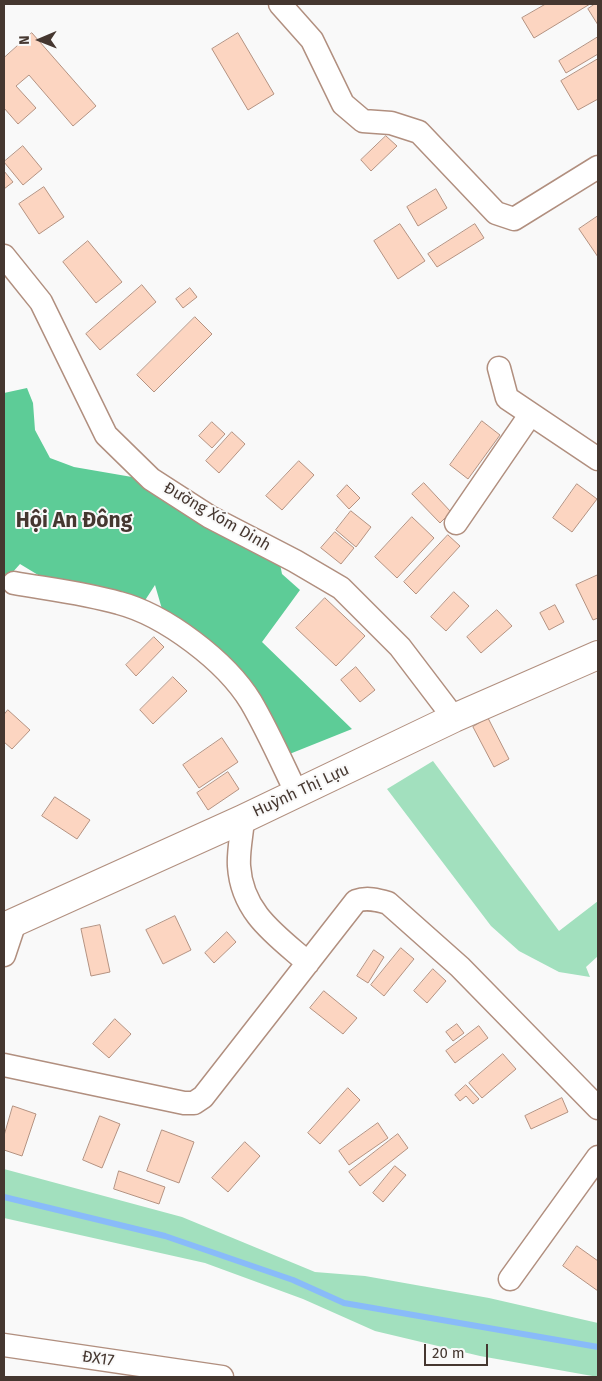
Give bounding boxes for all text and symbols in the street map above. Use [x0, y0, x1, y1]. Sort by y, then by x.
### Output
north arrow [15, 15, 65, 65]
text: N [16, 35, 33, 45]
street label: Đường Xóm Dinh [160, 479, 274, 555]
district label: Hội An Đông [16, 508, 132, 534]
street label: Huỳnh Thị Lựu [250, 760, 352, 822]
scale bar [427, 1334, 491, 1366]
text: 20 m [432, 1344, 465, 1362]
street label: ĐX17 [81, 1347, 115, 1371]

